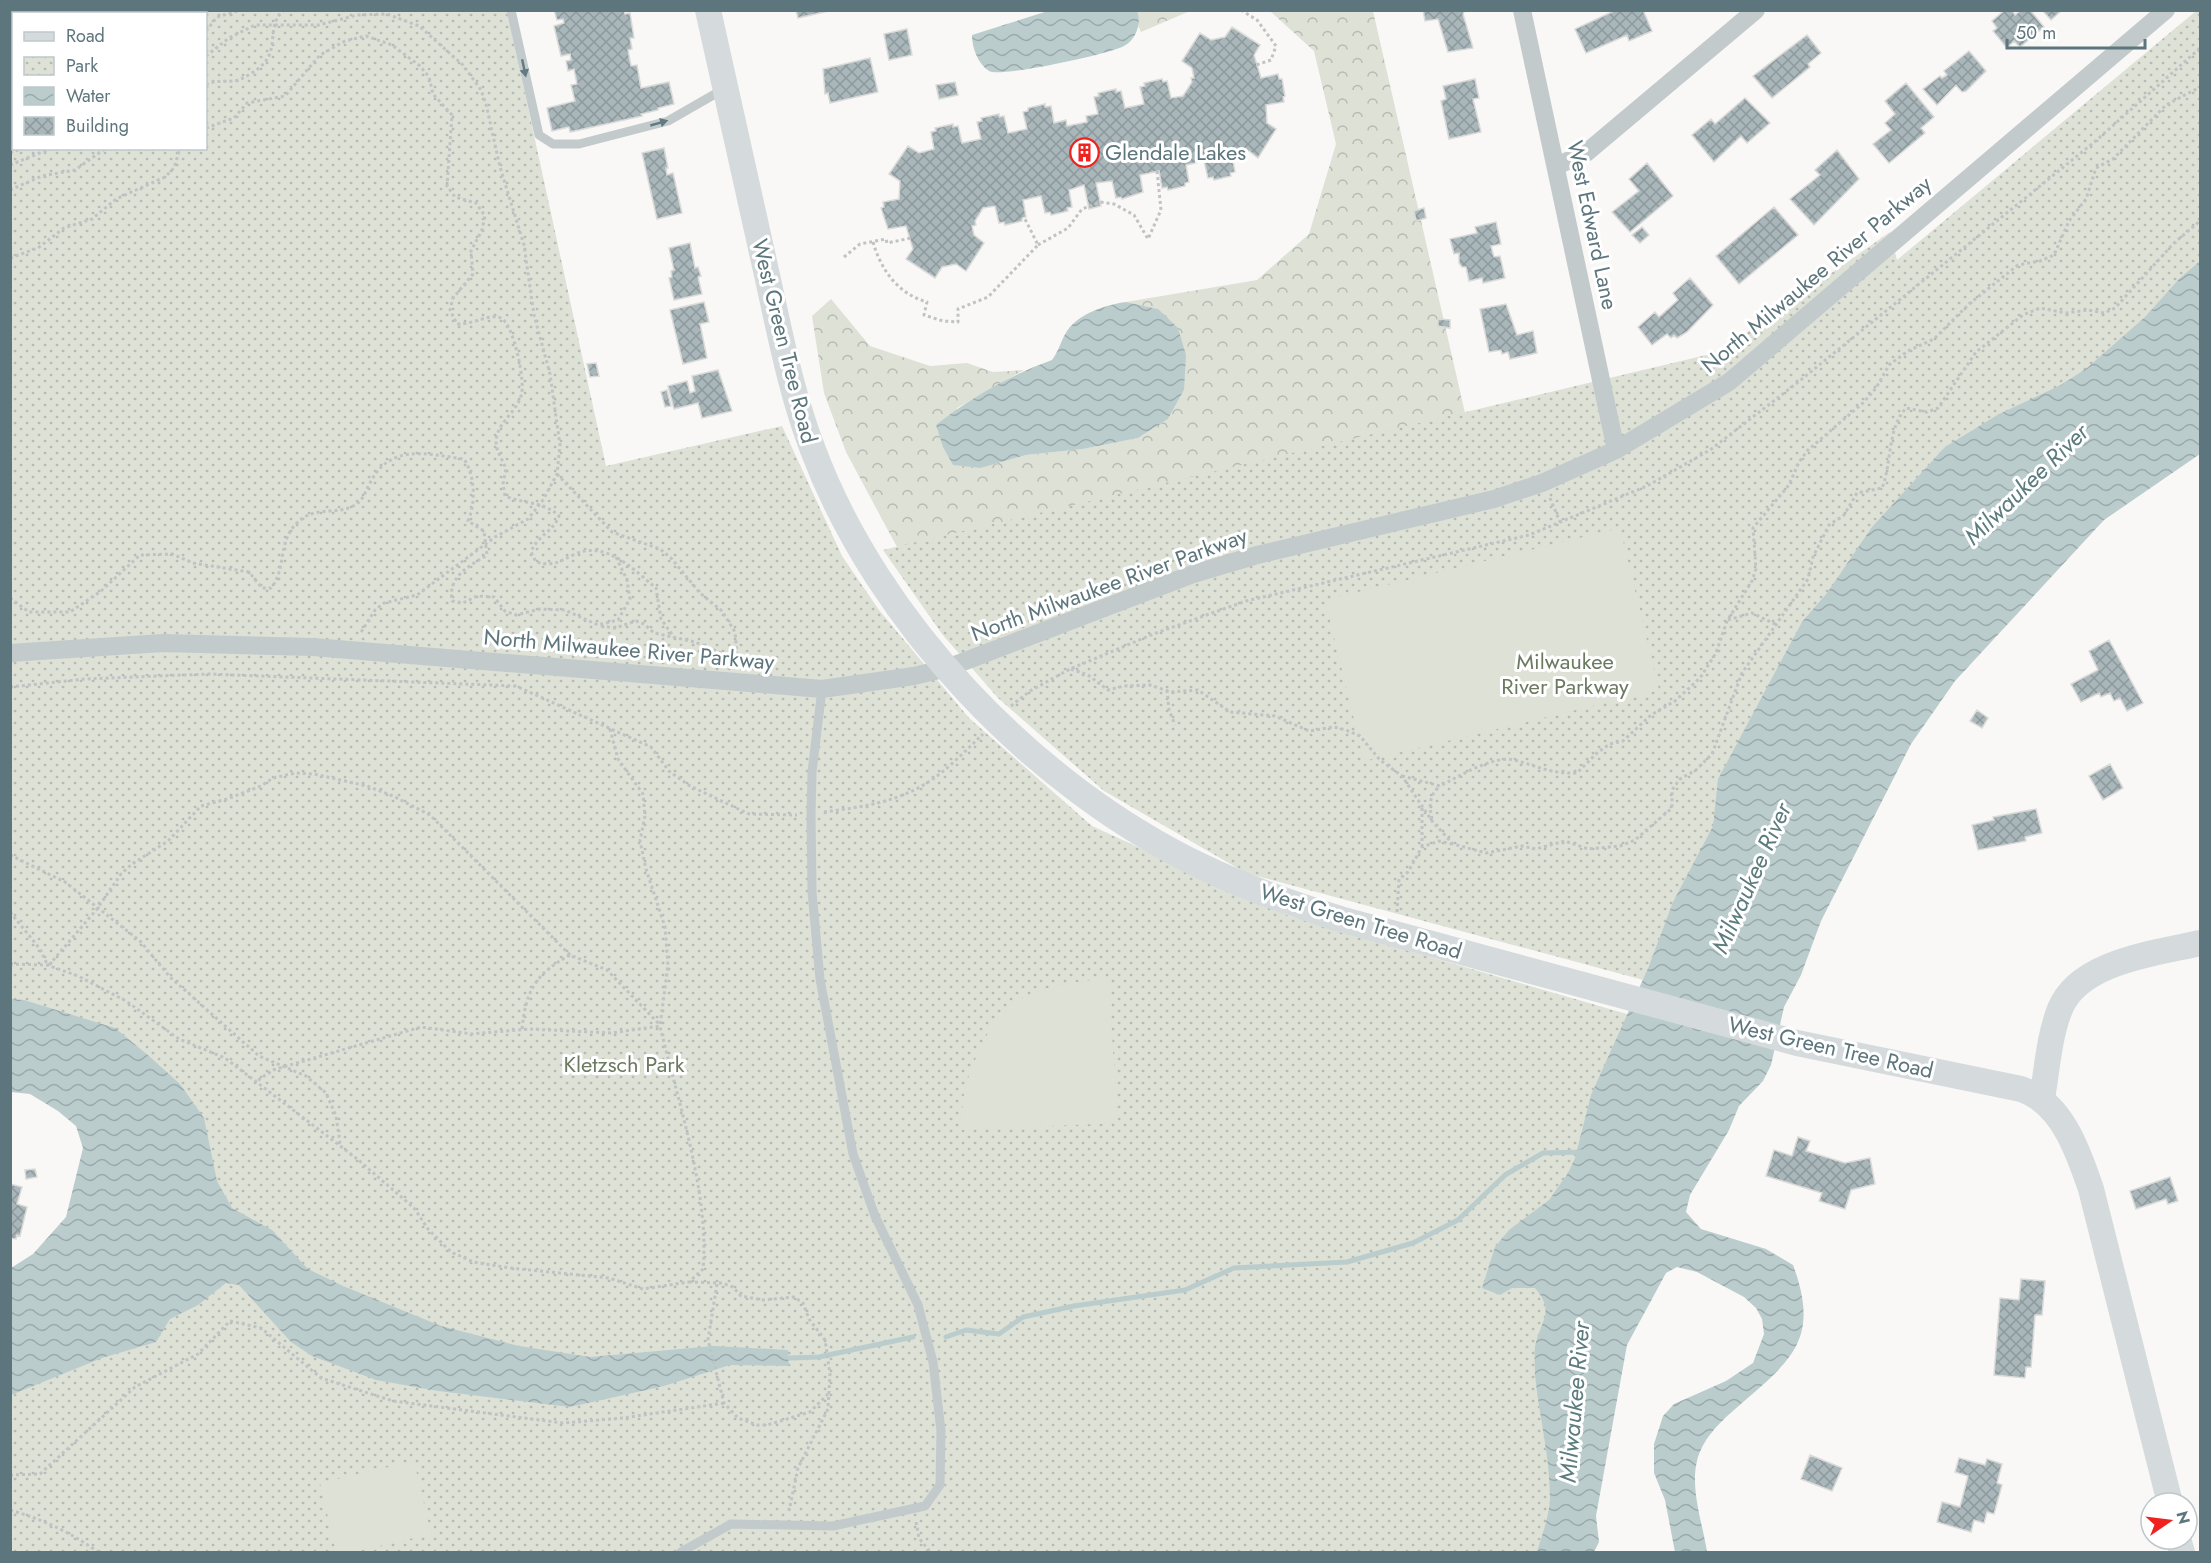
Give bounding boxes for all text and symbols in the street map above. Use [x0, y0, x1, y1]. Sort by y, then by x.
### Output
legend [12, 12, 207, 150]
scale bar [2007, 12, 2145, 50]
text: 50 m [2016, 20, 2056, 46]
text: Road [66, 23, 105, 49]
text: Park [66, 53, 98, 79]
one-way arrow [520, 58, 529, 77]
text: Water [66, 83, 111, 109]
text: Building [66, 113, 129, 139]
one-way arrow [651, 118, 669, 127]
building icon: Glendale Lakes [1068, 136, 1100, 168]
place label: Glendale Lakes [1105, 136, 1246, 168]
street label: West Edward Lane [1559, 137, 1627, 313]
street label: North Milwaukee River Parkway [1694, 168, 1938, 380]
street label: West Green Tree Road [744, 235, 826, 447]
water label: Milwaukee River [1956, 414, 2098, 553]
street label: North Milwaukee River Parkway [966, 519, 1252, 649]
street label: North Milwaukee River Parkway [482, 620, 776, 678]
park label: Milwaukee River Parkway [1501, 645, 1629, 702]
water label: Milwaukee River [1702, 795, 1801, 959]
street label: West Green Tree Road [1256, 875, 1466, 967]
street label: West Green Tree Road [1725, 1008, 1937, 1086]
park label: Kletzsch Park [564, 1048, 685, 1080]
water label: Milwaukee River [1550, 1318, 1599, 1484]
north arrow [2139, 1491, 2199, 1551]
text: N [2170, 1509, 2196, 1526]

